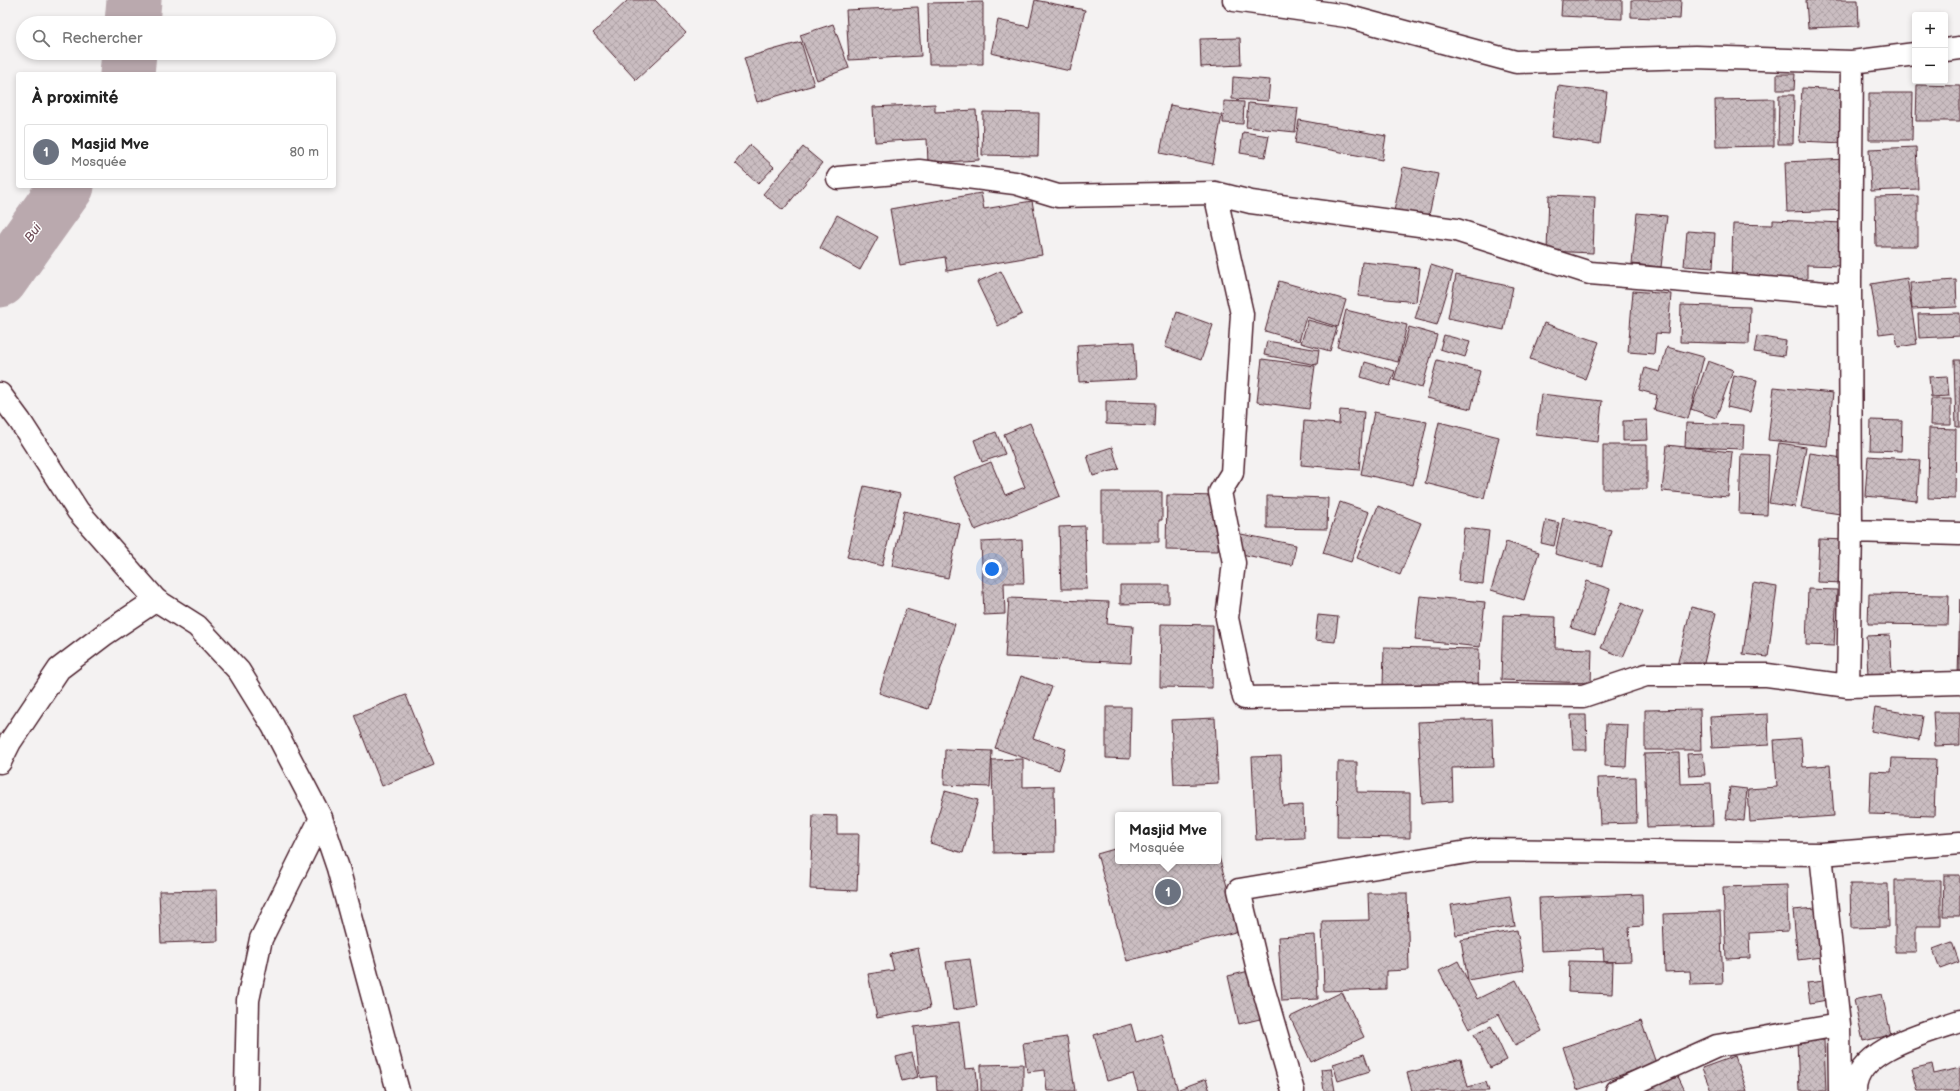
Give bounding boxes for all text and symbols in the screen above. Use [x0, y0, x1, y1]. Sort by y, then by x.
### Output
map controls [1912, 12, 1948, 84]
button: + [1912, 12, 1948, 48]
search box [16, 16, 336, 60]
icon: search [30, 27, 52, 49]
text: Rechercher [62, 29, 142, 48]
button: − [1912, 48, 1948, 84]
text: À proximité [32, 88, 118, 108]
text: Masjid Mve [71, 135, 149, 154]
text: 1 [43, 144, 49, 160]
text: 80 m [290, 144, 319, 160]
text: Mosquée [71, 154, 126, 170]
water label: Bui [21, 220, 46, 245]
your location [982, 559, 1002, 579]
popup [1115, 812, 1221, 864]
text: Masjid Mve [1129, 821, 1207, 840]
text: Mosquée [1129, 840, 1185, 856]
pin: 1 [1155, 877, 1181, 907]

